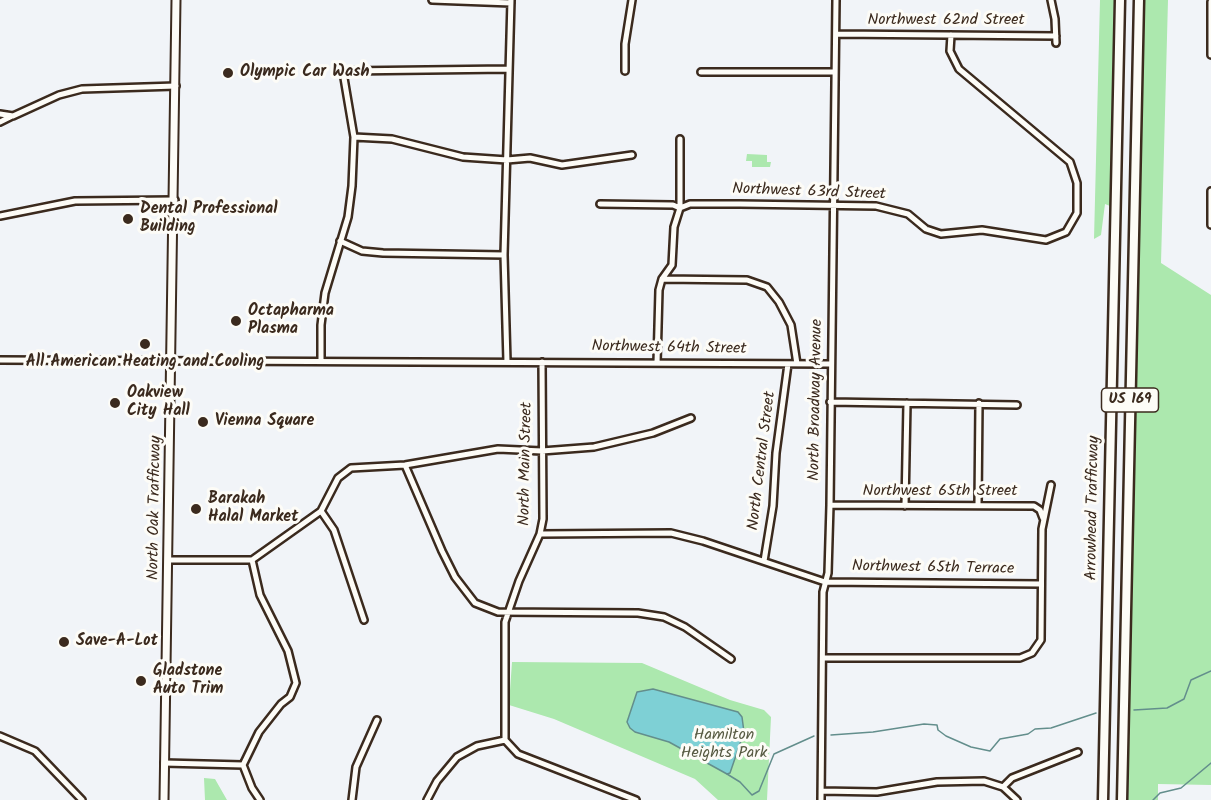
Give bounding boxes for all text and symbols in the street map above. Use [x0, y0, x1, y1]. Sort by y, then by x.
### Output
street label: Northwest 62nd Street [867, 11, 1025, 31]
place label: Olympic Car Wash [240, 63, 370, 83]
marker: Olympic Car Wash [221, 66, 235, 80]
street label: Northwest 63rd Street [732, 181, 886, 205]
place label: Dental Professional Building [140, 200, 277, 238]
marker: Dental Professional Building [121, 212, 135, 226]
place label: Octapharma Plasma [248, 302, 334, 340]
marker: Octapharma Plasma [229, 314, 243, 328]
street label: North Broadway Avenue [806, 319, 828, 481]
marker: All American Heating and Cooling [138, 337, 152, 351]
street label: Northwest 64th Street [591, 338, 747, 360]
place label: All American Heating and Cooling [26, 353, 264, 373]
place label: Oakview City Hall [127, 384, 190, 422]
road number: US 169 [1102, 388, 1158, 412]
street label: North Central Street [745, 390, 781, 532]
marker: Oakview City Hall [108, 396, 122, 410]
street label: North Main Street [516, 402, 538, 526]
place label: Vienna Square [215, 412, 314, 432]
marker: Vienna Square [196, 415, 210, 429]
street label: Arrowhead Trafficway [1083, 435, 1105, 581]
street label: North Oak Trafficway [145, 436, 167, 580]
street label: Northwest 65th Street [863, 482, 1017, 502]
place label: Barakah Halal Market [208, 490, 298, 528]
marker: Barakah Halal Market [189, 502, 203, 516]
street label: Northwest 65th Terrace [852, 558, 1014, 580]
place label: Save-A-Lot [76, 632, 158, 652]
marker: Save-A-Lot [57, 635, 71, 649]
place label: Gladstone Auto Trim [153, 662, 223, 700]
marker: Gladstone Auto Trim [134, 674, 148, 688]
park label: Hamilton Heights Park [681, 726, 767, 764]

